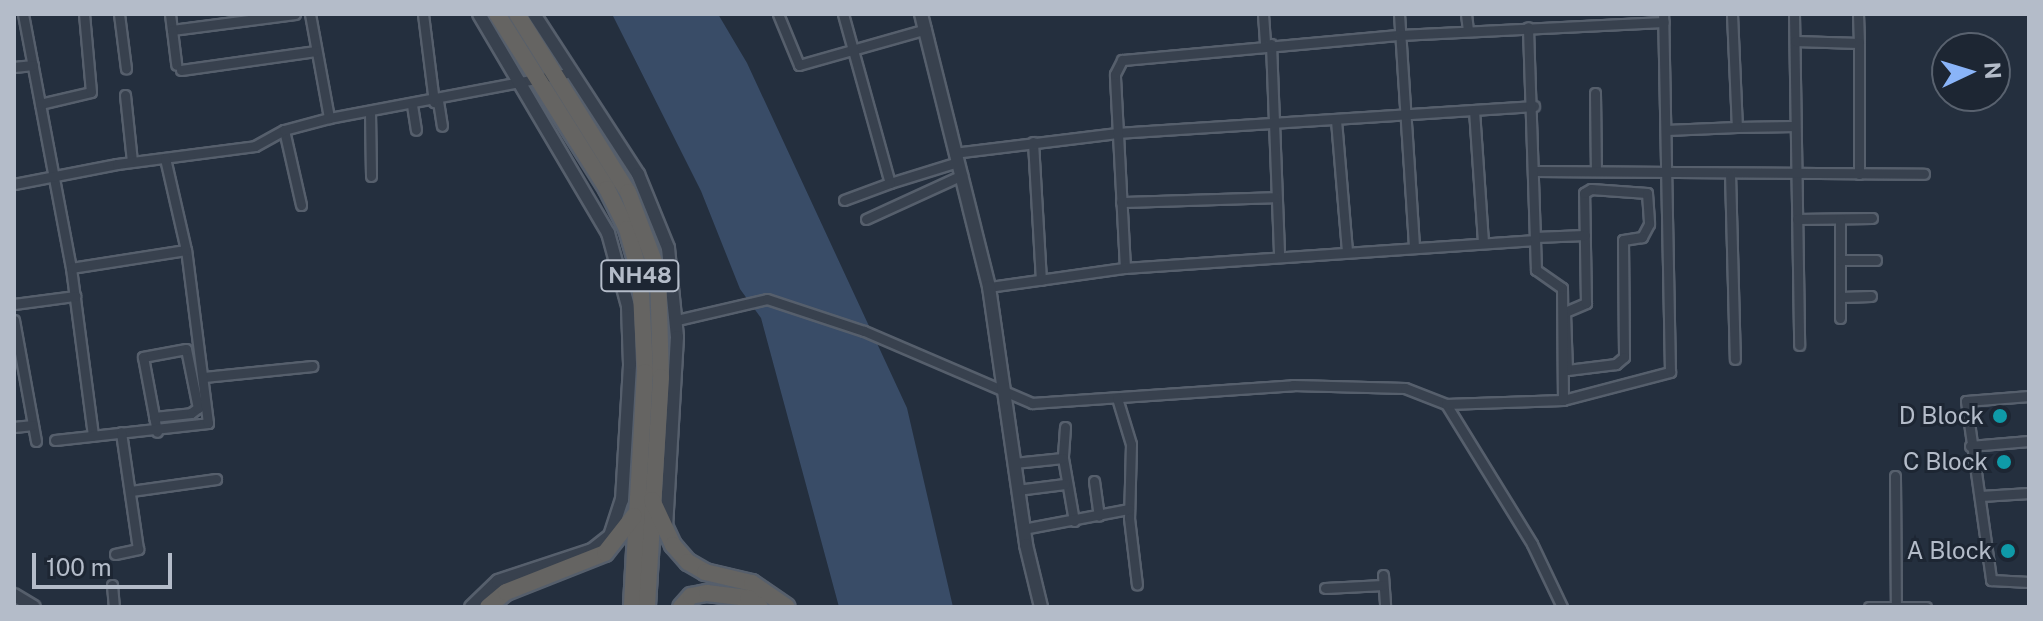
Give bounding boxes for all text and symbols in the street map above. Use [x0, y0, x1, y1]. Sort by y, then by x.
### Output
north arrow [1931, 32, 2011, 112]
text: N [1979, 61, 2007, 80]
road number: NH48 [600, 258, 680, 294]
place label: D Block [1899, 402, 1984, 430]
marker: D Block [1991, 407, 2009, 425]
place label: C Block [1903, 448, 1988, 476]
marker: C Block [1995, 453, 2013, 471]
scale bar [36, 537, 176, 587]
place label: A Block [1906, 537, 1992, 565]
marker: A Block [1999, 542, 2017, 560]
text: 100 m [46, 553, 112, 581]

